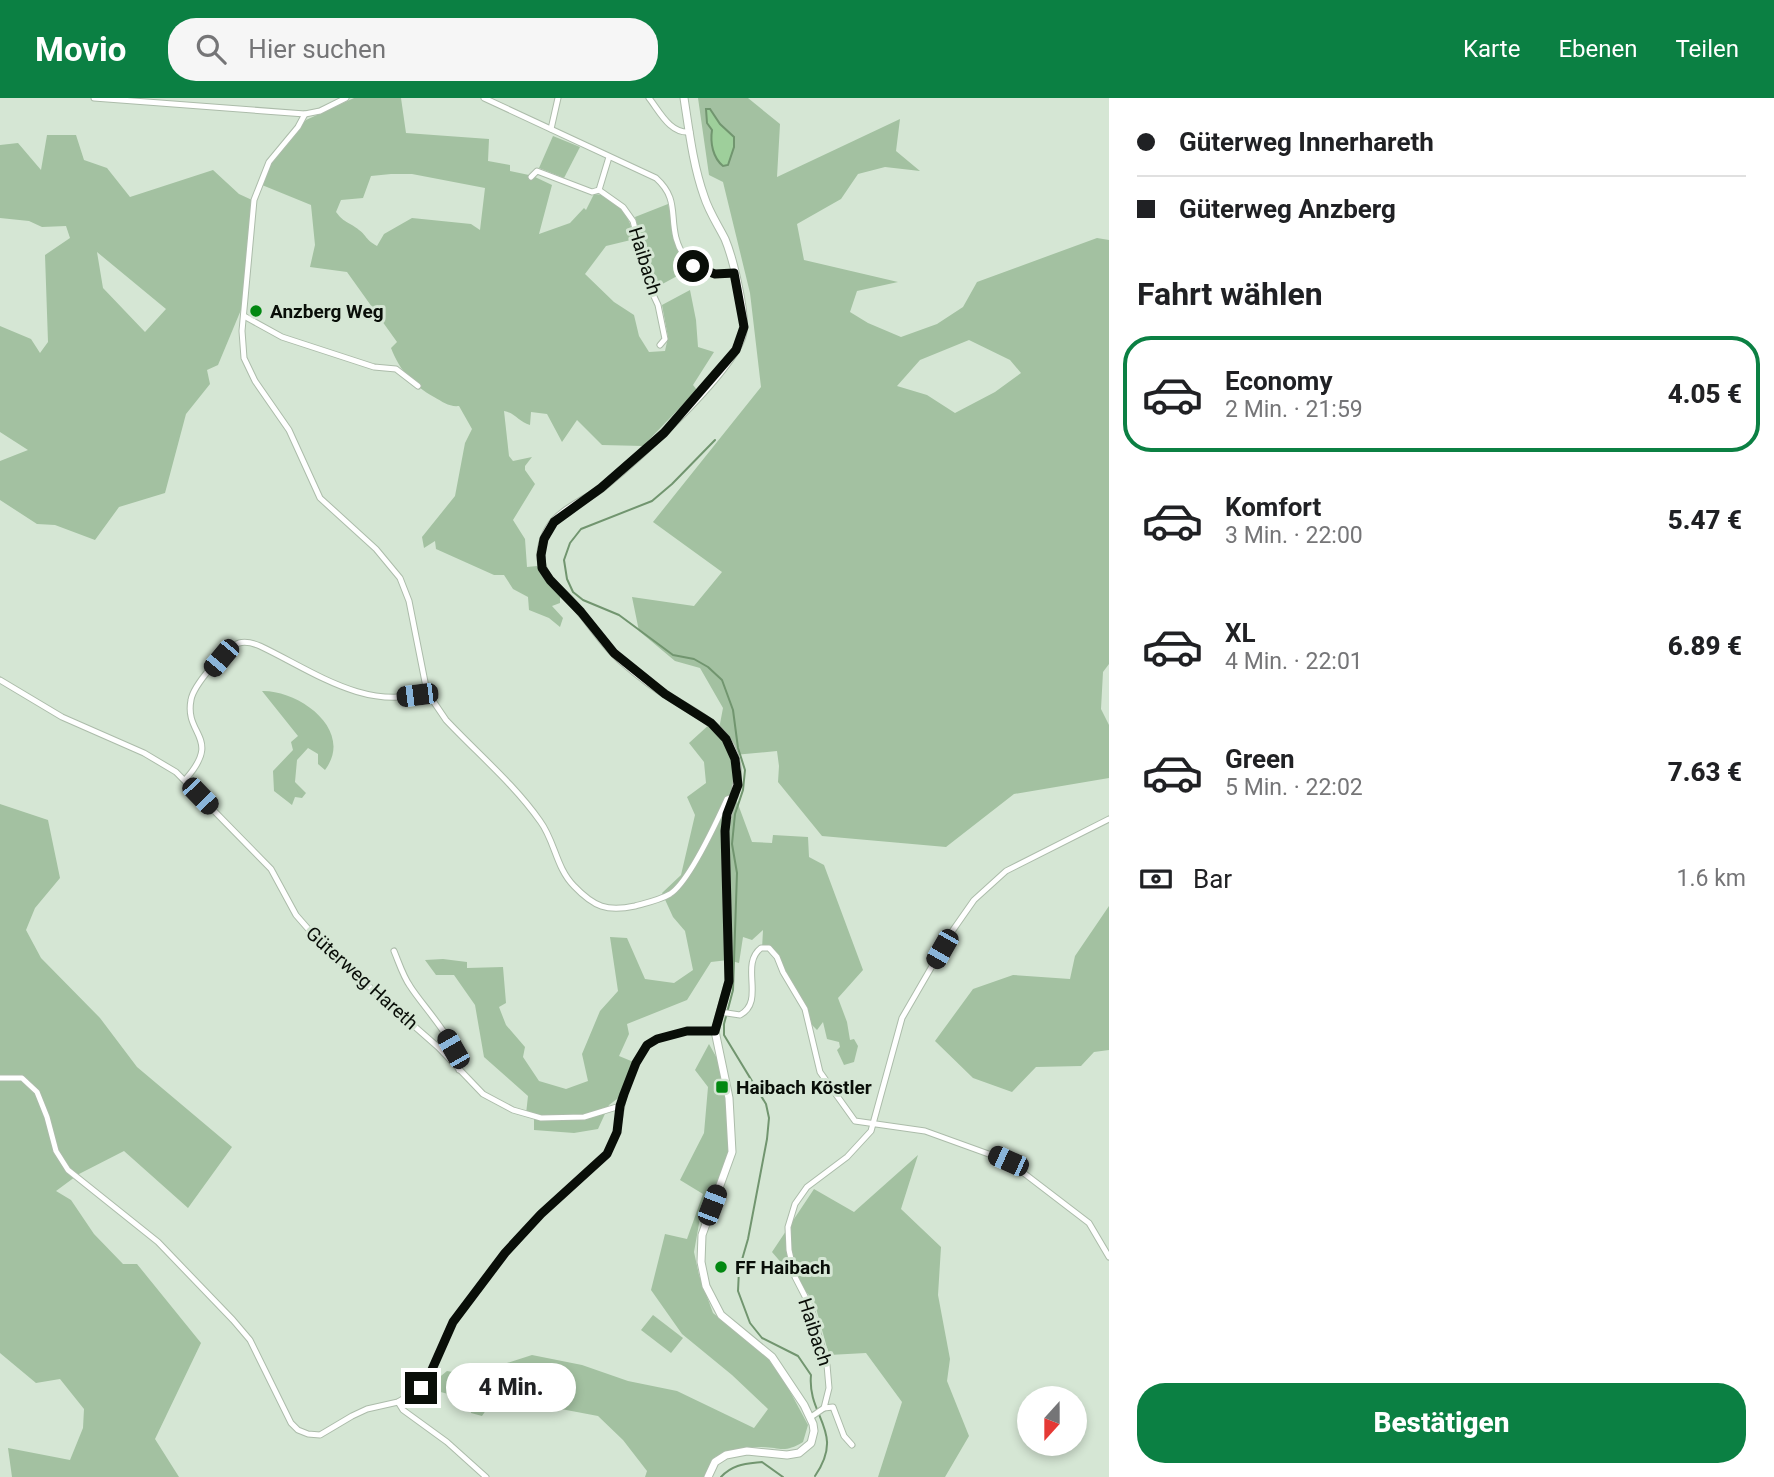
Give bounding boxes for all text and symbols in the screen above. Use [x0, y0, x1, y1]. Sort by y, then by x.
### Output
search box [168, 18, 658, 81]
text: Movio [35, 30, 126, 69]
icon: search [192, 30, 230, 68]
text: Hier suchen [248, 34, 386, 64]
text: Karte [1463, 35, 1520, 63]
text: Ebenen [1558, 35, 1637, 63]
text: Teilen [1675, 35, 1739, 63]
text: Güterweg Innerhareth [1179, 127, 1434, 157]
text: Güterweg Anzberg [1179, 194, 1396, 224]
street label: Haibach [624, 224, 666, 298]
route start [677, 250, 709, 282]
text: Fahrt wählen [1137, 275, 1323, 313]
place label: Anzberg Weg [270, 300, 384, 323]
marker: Anzberg Weg [248, 303, 264, 319]
icon: car [1141, 363, 1204, 426]
text: Economy [1225, 366, 1332, 396]
text: 4.05 € [1668, 379, 1742, 409]
text: 2 Min. · 21:59 [1225, 396, 1363, 423]
icon: car [1141, 489, 1204, 552]
text: Komfort [1225, 492, 1321, 522]
text: 5.47 € [1668, 505, 1742, 535]
text: 3 Min. · 22:00 [1225, 522, 1363, 549]
icon: car [1141, 615, 1204, 678]
text: XL [1225, 618, 1256, 648]
text: 6.89 € [1668, 631, 1742, 661]
car [200, 635, 243, 681]
text: 4 Min. · 22:01 [1225, 648, 1363, 675]
car [395, 682, 440, 708]
icon: car [1141, 741, 1204, 804]
text: Green [1225, 744, 1295, 774]
text: 7.63 € [1668, 757, 1742, 787]
car [178, 774, 223, 818]
text: 5 Min. · 22:02 [1225, 774, 1363, 801]
icon: cash [1137, 860, 1175, 898]
text: Bar [1193, 864, 1232, 894]
text: 1.6 km [1677, 865, 1746, 892]
street label: Güterweg Hareth [301, 922, 423, 1034]
car [923, 926, 962, 972]
car [434, 1026, 473, 1072]
place label: Haibach Köstler [736, 1076, 872, 1099]
marker: Haibach Köstler [714, 1079, 730, 1095]
car [985, 1143, 1032, 1179]
car [695, 1182, 730, 1228]
place label: FF Haibach [735, 1256, 831, 1279]
marker: FF Haibach [713, 1259, 729, 1275]
street label: Haibach [793, 1295, 837, 1369]
callout: 4 Min. [446, 1364, 575, 1412]
route end [405, 1372, 437, 1404]
text: 4 Min. [478, 1374, 544, 1401]
button: Bestätigen [1137, 1383, 1746, 1463]
north arrow [1017, 1386, 1087, 1456]
map controls [1017, 1386, 1087, 1456]

